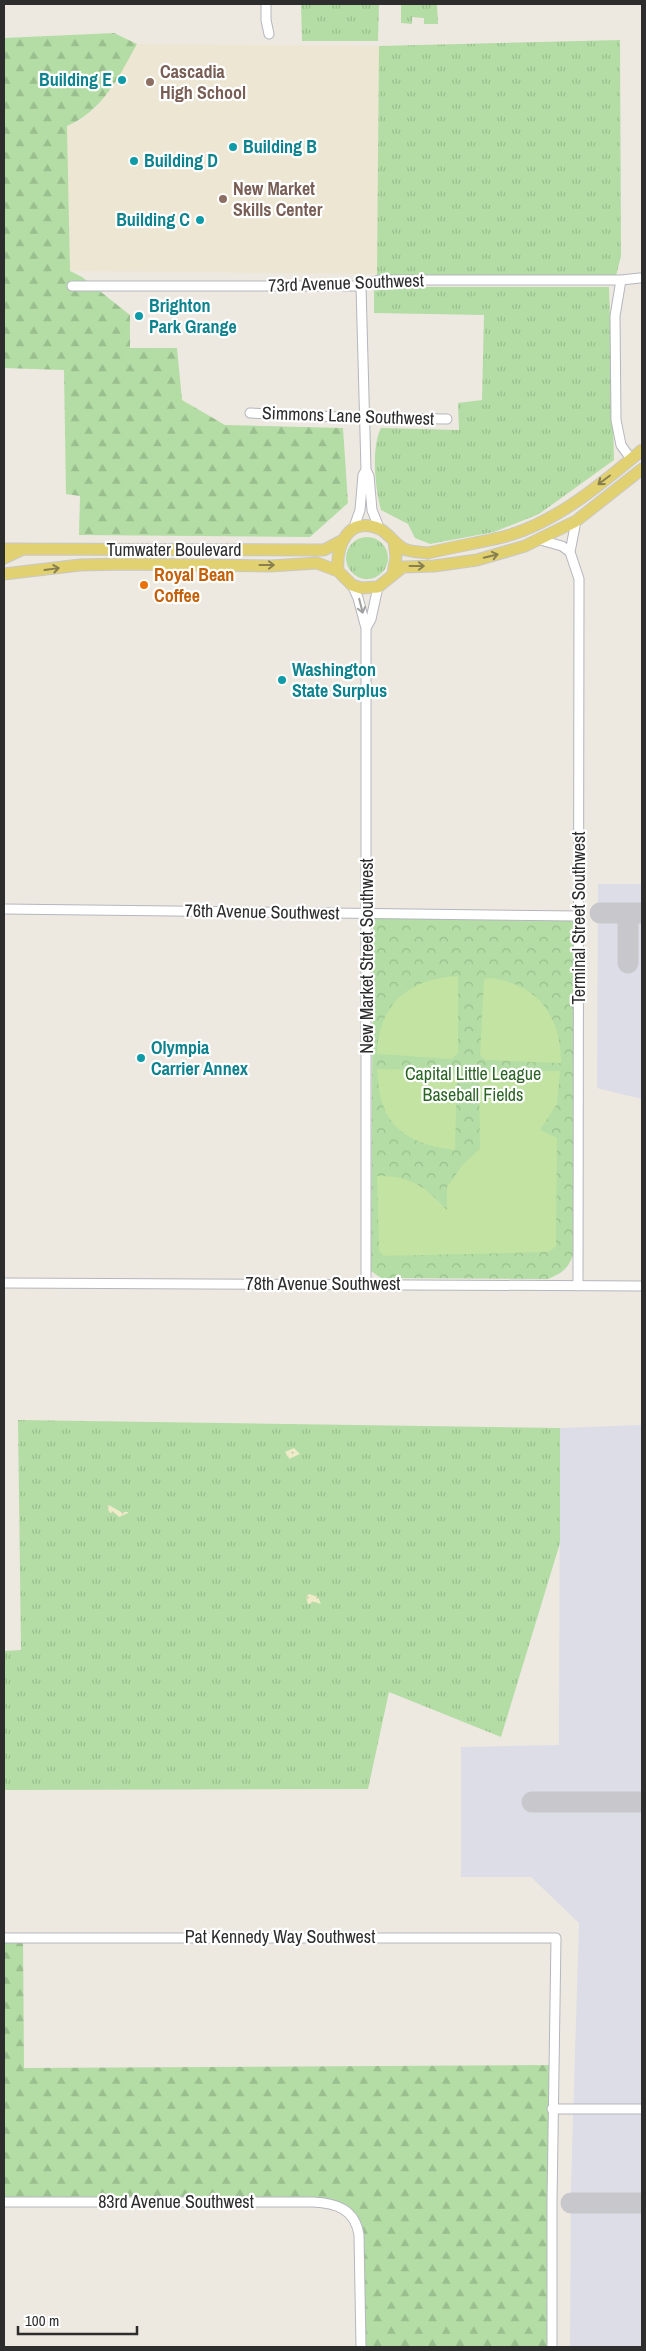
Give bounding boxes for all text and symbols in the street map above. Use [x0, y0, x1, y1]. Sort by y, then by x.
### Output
place label: Cascadia High School [160, 59, 246, 105]
place label: Building E [39, 67, 112, 92]
marker: Building E [116, 74, 128, 86]
marker: Cascadia High School [144, 76, 156, 88]
place label: Building B [243, 134, 317, 159]
marker: Building B [227, 141, 239, 153]
place label: Building D [144, 148, 218, 173]
marker: Building D [128, 155, 140, 167]
place label: New Market Skills Center [233, 176, 323, 222]
marker: New Market Skills Center [217, 193, 229, 205]
place label: Building C [116, 207, 190, 232]
marker: Building C [194, 214, 206, 226]
street label: 73rd Avenue Southwest [268, 267, 424, 298]
place label: Brighton Park Grange [149, 293, 237, 339]
marker: Brighton Park Grange [133, 310, 145, 322]
street label: Simmons Lane Southwest [261, 400, 435, 431]
one-way arrow [598, 475, 611, 486]
street label: Tumwater Boulevard [107, 537, 241, 562]
one-way arrow [483, 551, 499, 560]
one-way arrow [258, 560, 275, 570]
one-way arrow [408, 561, 424, 571]
place label: Royal Bean Coffee [154, 562, 234, 608]
one-way arrow [44, 564, 60, 574]
marker: Royal Bean Coffee [138, 579, 150, 591]
one-way arrow [356, 598, 366, 614]
place label: Washington State Surplus [292, 657, 387, 703]
marker: Washington State Surplus [276, 674, 288, 686]
street label: Terminal Street Southwest [566, 831, 591, 1005]
street label: New Market Street Southwest [354, 858, 379, 1054]
street label: 76th Avenue Southwest [184, 898, 340, 925]
place label: Olympia Carrier Annex [151, 1035, 249, 1081]
marker: Olympia Carrier Annex [135, 1052, 147, 1064]
park label: Capital Little League Baseball Fields [405, 1061, 541, 1107]
street label: 78th Avenue Southwest [246, 1271, 400, 1296]
street label: Pat Kennedy Way Southwest [185, 1924, 375, 1949]
street label: 83rd Avenue Southwest [98, 2189, 254, 2214]
scale bar [18, 2304, 136, 2336]
text: 100 m [25, 2310, 59, 2331]

